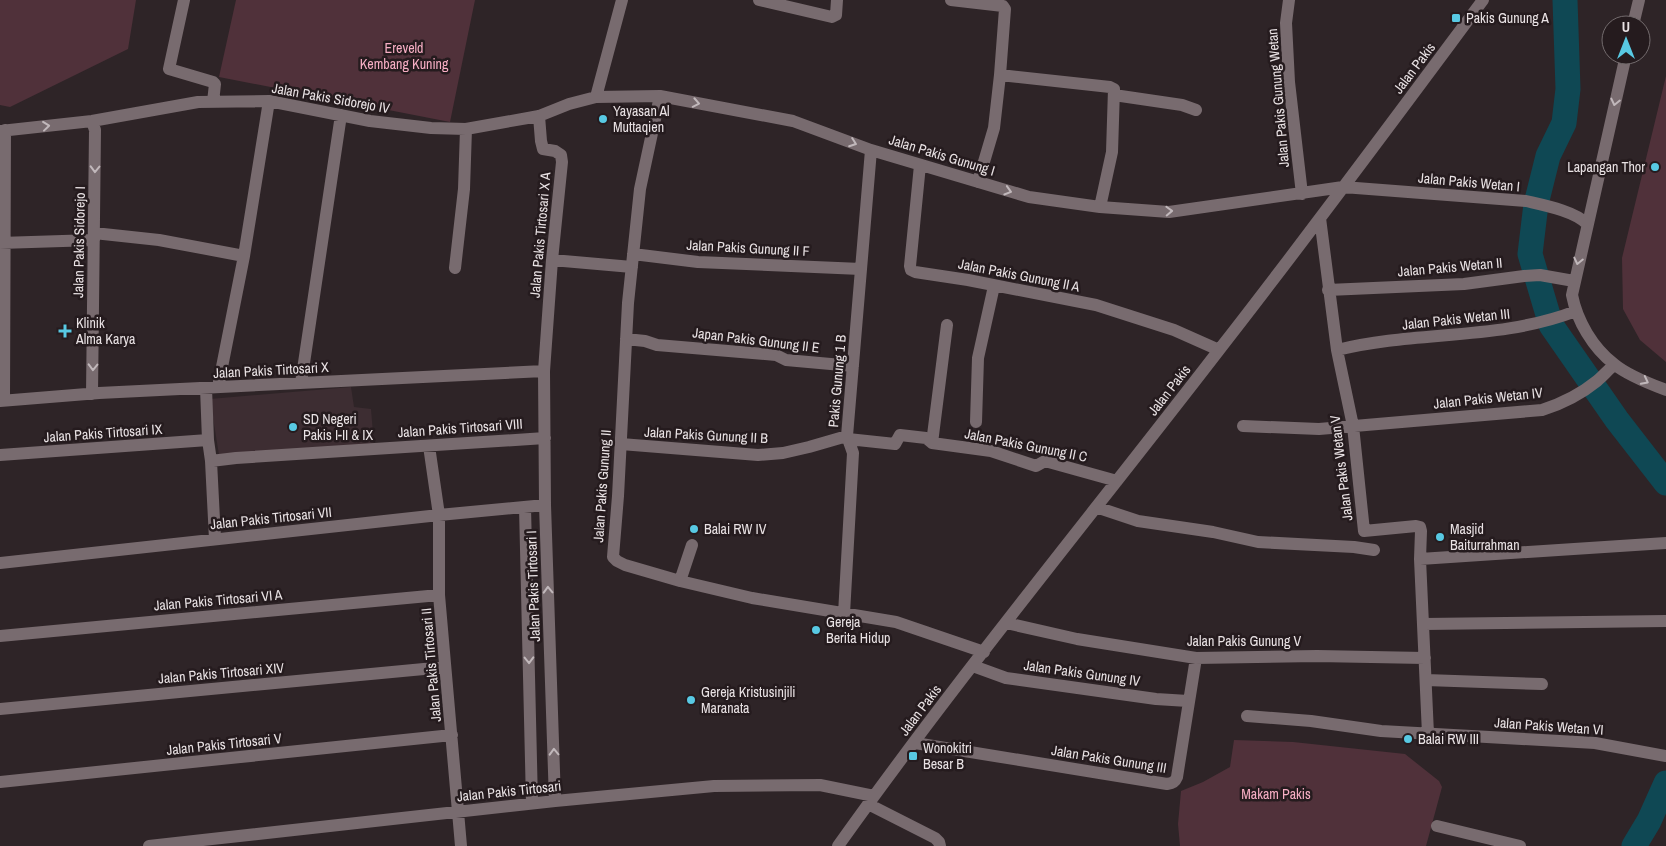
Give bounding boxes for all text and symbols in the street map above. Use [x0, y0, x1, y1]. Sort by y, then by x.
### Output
place label: Pakis Gunung A [1466, 9, 1549, 27]
marker: Pakis Gunung A [1450, 12, 1462, 24]
north arrow [1601, 15, 1651, 65]
text: U [1622, 18, 1630, 36]
street label: Jalan Pakis Gunung Wetan [1263, 28, 1293, 168]
park label: Ereveld Kembang Kuning [360, 39, 449, 73]
street label: Jalan Pakis [1389, 39, 1439, 97]
street label: Jalan Pakis Sidorejo IV [271, 79, 392, 117]
one-way arrow [692, 97, 701, 108]
one-way arrow [1610, 98, 1621, 107]
place label: Yayasan Al Muttaqien [613, 102, 670, 136]
marker: Yayasan Al Muttaqien [597, 113, 609, 125]
one-way arrow [42, 121, 50, 132]
street label: Jalan Pakis Gunung I [887, 130, 997, 180]
one-way arrow [848, 137, 857, 147]
place label: Lapangan Thor [1567, 158, 1645, 176]
marker: Lapangan Thor [1649, 161, 1661, 173]
one-way arrow [89, 165, 100, 173]
street label: Jalan Pakis Wetan I [1417, 169, 1521, 195]
street label: Jalan Pakis Tirtosari X A [526, 171, 554, 298]
street label: Jalan Pakis Sidorejo I [69, 186, 89, 298]
one-way arrow [1004, 186, 1012, 196]
one-way arrow [1166, 206, 1173, 216]
street label: Jalan Pakis Gunung II F [686, 236, 810, 260]
street label: Jalan Pakis Wetan II [1397, 253, 1503, 281]
street label: Jalan Pakis Gunung II A [957, 254, 1082, 296]
one-way arrow [1574, 256, 1584, 265]
street label: Jalan Pakis Wetan III [1401, 304, 1511, 334]
place label: Klinik Alma Karya [75, 314, 136, 348]
street label: Japan Pakis Gunung II E [692, 323, 820, 357]
marker: Klinik Alma Karya [58, 324, 72, 338]
street label: Pakis Gunung 1 B [824, 333, 850, 428]
street label: Jalan Pakis Tirtosari X [213, 358, 330, 382]
street label: Jalan Pakis [1144, 361, 1195, 419]
one-way arrow [88, 363, 98, 371]
one-way arrow [1640, 375, 1649, 385]
street label: Jalan Pakis Wetan IV [1433, 383, 1544, 413]
place label: SD Negeri Pakis I-II & IX [303, 410, 374, 444]
street label: Jalan Pakis Wetan V [1326, 414, 1356, 522]
street label: Jalan Pakis Tirtosari VIII [397, 415, 523, 441]
street label: Jalan Pakis Tirtosari IX [43, 420, 163, 446]
marker: SD Negeri Pakis I-II & IX [287, 421, 299, 433]
street label: Jalan Pakis Gunung II B [644, 423, 769, 447]
street label: Jalan Pakis Gunung II C [963, 424, 1089, 466]
street label: Jalan Pakis Gunung II [589, 429, 615, 543]
street label: Jalan Pakis Tirtosari VII [209, 503, 333, 533]
place label: Balai RW IV [704, 520, 767, 538]
place label: Masjid Baiturrahman [1450, 520, 1520, 554]
marker: Balai RW IV [688, 523, 700, 535]
street label: Jalan Pakis Tirtosari I [522, 530, 544, 642]
marker: Masjid Baiturrahman [1434, 531, 1446, 543]
street label: Jalan Pakis Tirtosari VI A [153, 585, 283, 615]
one-way arrow [543, 585, 553, 593]
street label: Jalan Pakis Tirtosari II [417, 607, 445, 723]
place label: Gereja Berita Hidup [826, 613, 890, 647]
marker: Gereja Berita Hidup [810, 624, 822, 636]
street label: Jalan Pakis Gunung V [1187, 632, 1301, 650]
street label: Jalan Pakis Gunung IV [1023, 656, 1142, 690]
one-way arrow [523, 657, 534, 665]
street label: Jalan Pakis Tirtosari XIV [157, 658, 285, 687]
street label: Jalan Pakis [895, 681, 945, 739]
place label: Gereja Kristusinjili Maranata [701, 683, 795, 717]
marker: Gereja Kristusinjili Maranata [685, 694, 697, 706]
street label: Jalan Pakis Wetan VI [1494, 713, 1604, 739]
street label: Jalan Pakis Tirtosari V [166, 729, 283, 759]
place label: Balai RW III [1418, 730, 1479, 748]
marker: Balai RW III [1402, 733, 1414, 745]
place label: Wonokitri Besar B [923, 739, 972, 773]
street label: Jalan Pakis Gunung III [1050, 741, 1168, 777]
one-way arrow [548, 748, 559, 756]
marker: Wonokitri Besar B [907, 750, 919, 762]
street label: Jalan Pakis Tirtosari [456, 777, 562, 805]
park label: Makam Pakis [1241, 785, 1311, 803]

